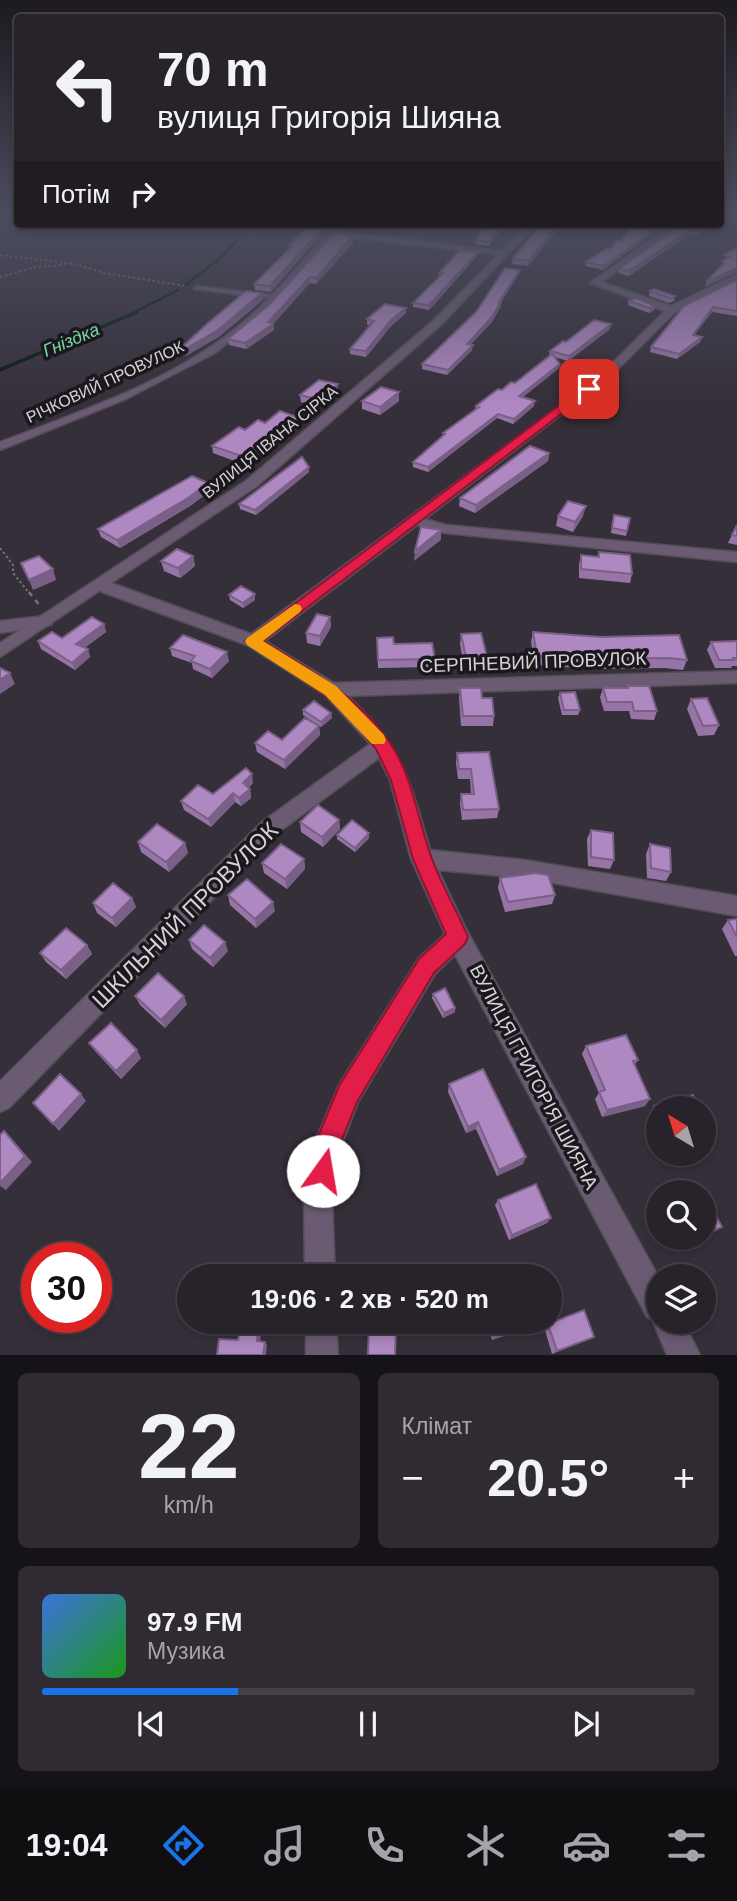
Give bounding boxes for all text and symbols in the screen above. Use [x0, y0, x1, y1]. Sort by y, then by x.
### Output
icon: left [42, 42, 133, 133]
text: 70 m [157, 42, 269, 96]
text: вулиця Григорія Шияна [157, 99, 501, 135]
icon: right [124, 175, 162, 213]
text: Потім [42, 179, 110, 209]
water label: Гніздка [40, 319, 102, 361]
street label: РІЧКОВИЙ ПРОВУЛОК [23, 337, 187, 426]
pin [559, 359, 619, 419]
icon: arrive [570, 370, 608, 408]
street label: ВУЛИЦЯ ІВАНА СІРКА [199, 382, 341, 502]
street label: СЕРПНЕВИЙ ПРОВУЛОК [419, 648, 647, 676]
street label: ШКІЛЬНИЙ ПРОВУЛОК [86, 816, 283, 1013]
street label: ВУЛИЦЯ ГРИГОРІЯ ШИЯНА [466, 961, 602, 1193]
north arrow [646, 1096, 716, 1166]
map controls [646, 1096, 716, 1334]
position arrow [286, 1134, 360, 1208]
button: search [646, 1180, 716, 1250]
speed limit sign: 30 [21, 1242, 112, 1333]
button: layers [646, 1264, 716, 1334]
text: 19:06 · 2 хв · 520 m [250, 1284, 489, 1314]
text: 22 [138, 1396, 239, 1497]
text: Клімат [402, 1413, 472, 1439]
text: 20.5° [487, 1449, 609, 1507]
text: − [402, 1457, 424, 1499]
text: + [673, 1457, 695, 1499]
text: km/h [164, 1492, 214, 1518]
text: 97.9 FM [147, 1607, 242, 1637]
text: Музика [147, 1638, 225, 1664]
icon: previous [132, 1705, 170, 1743]
icon: pause [349, 1705, 387, 1743]
icon: next [567, 1705, 605, 1743]
icon: directions [159, 1821, 208, 1870]
icon: music [260, 1821, 309, 1870]
icon: phone [360, 1821, 409, 1870]
icon: climate [461, 1821, 510, 1870]
icon: car [562, 1821, 611, 1870]
icon: filters [662, 1821, 711, 1870]
text: 19:04 [26, 1827, 108, 1863]

